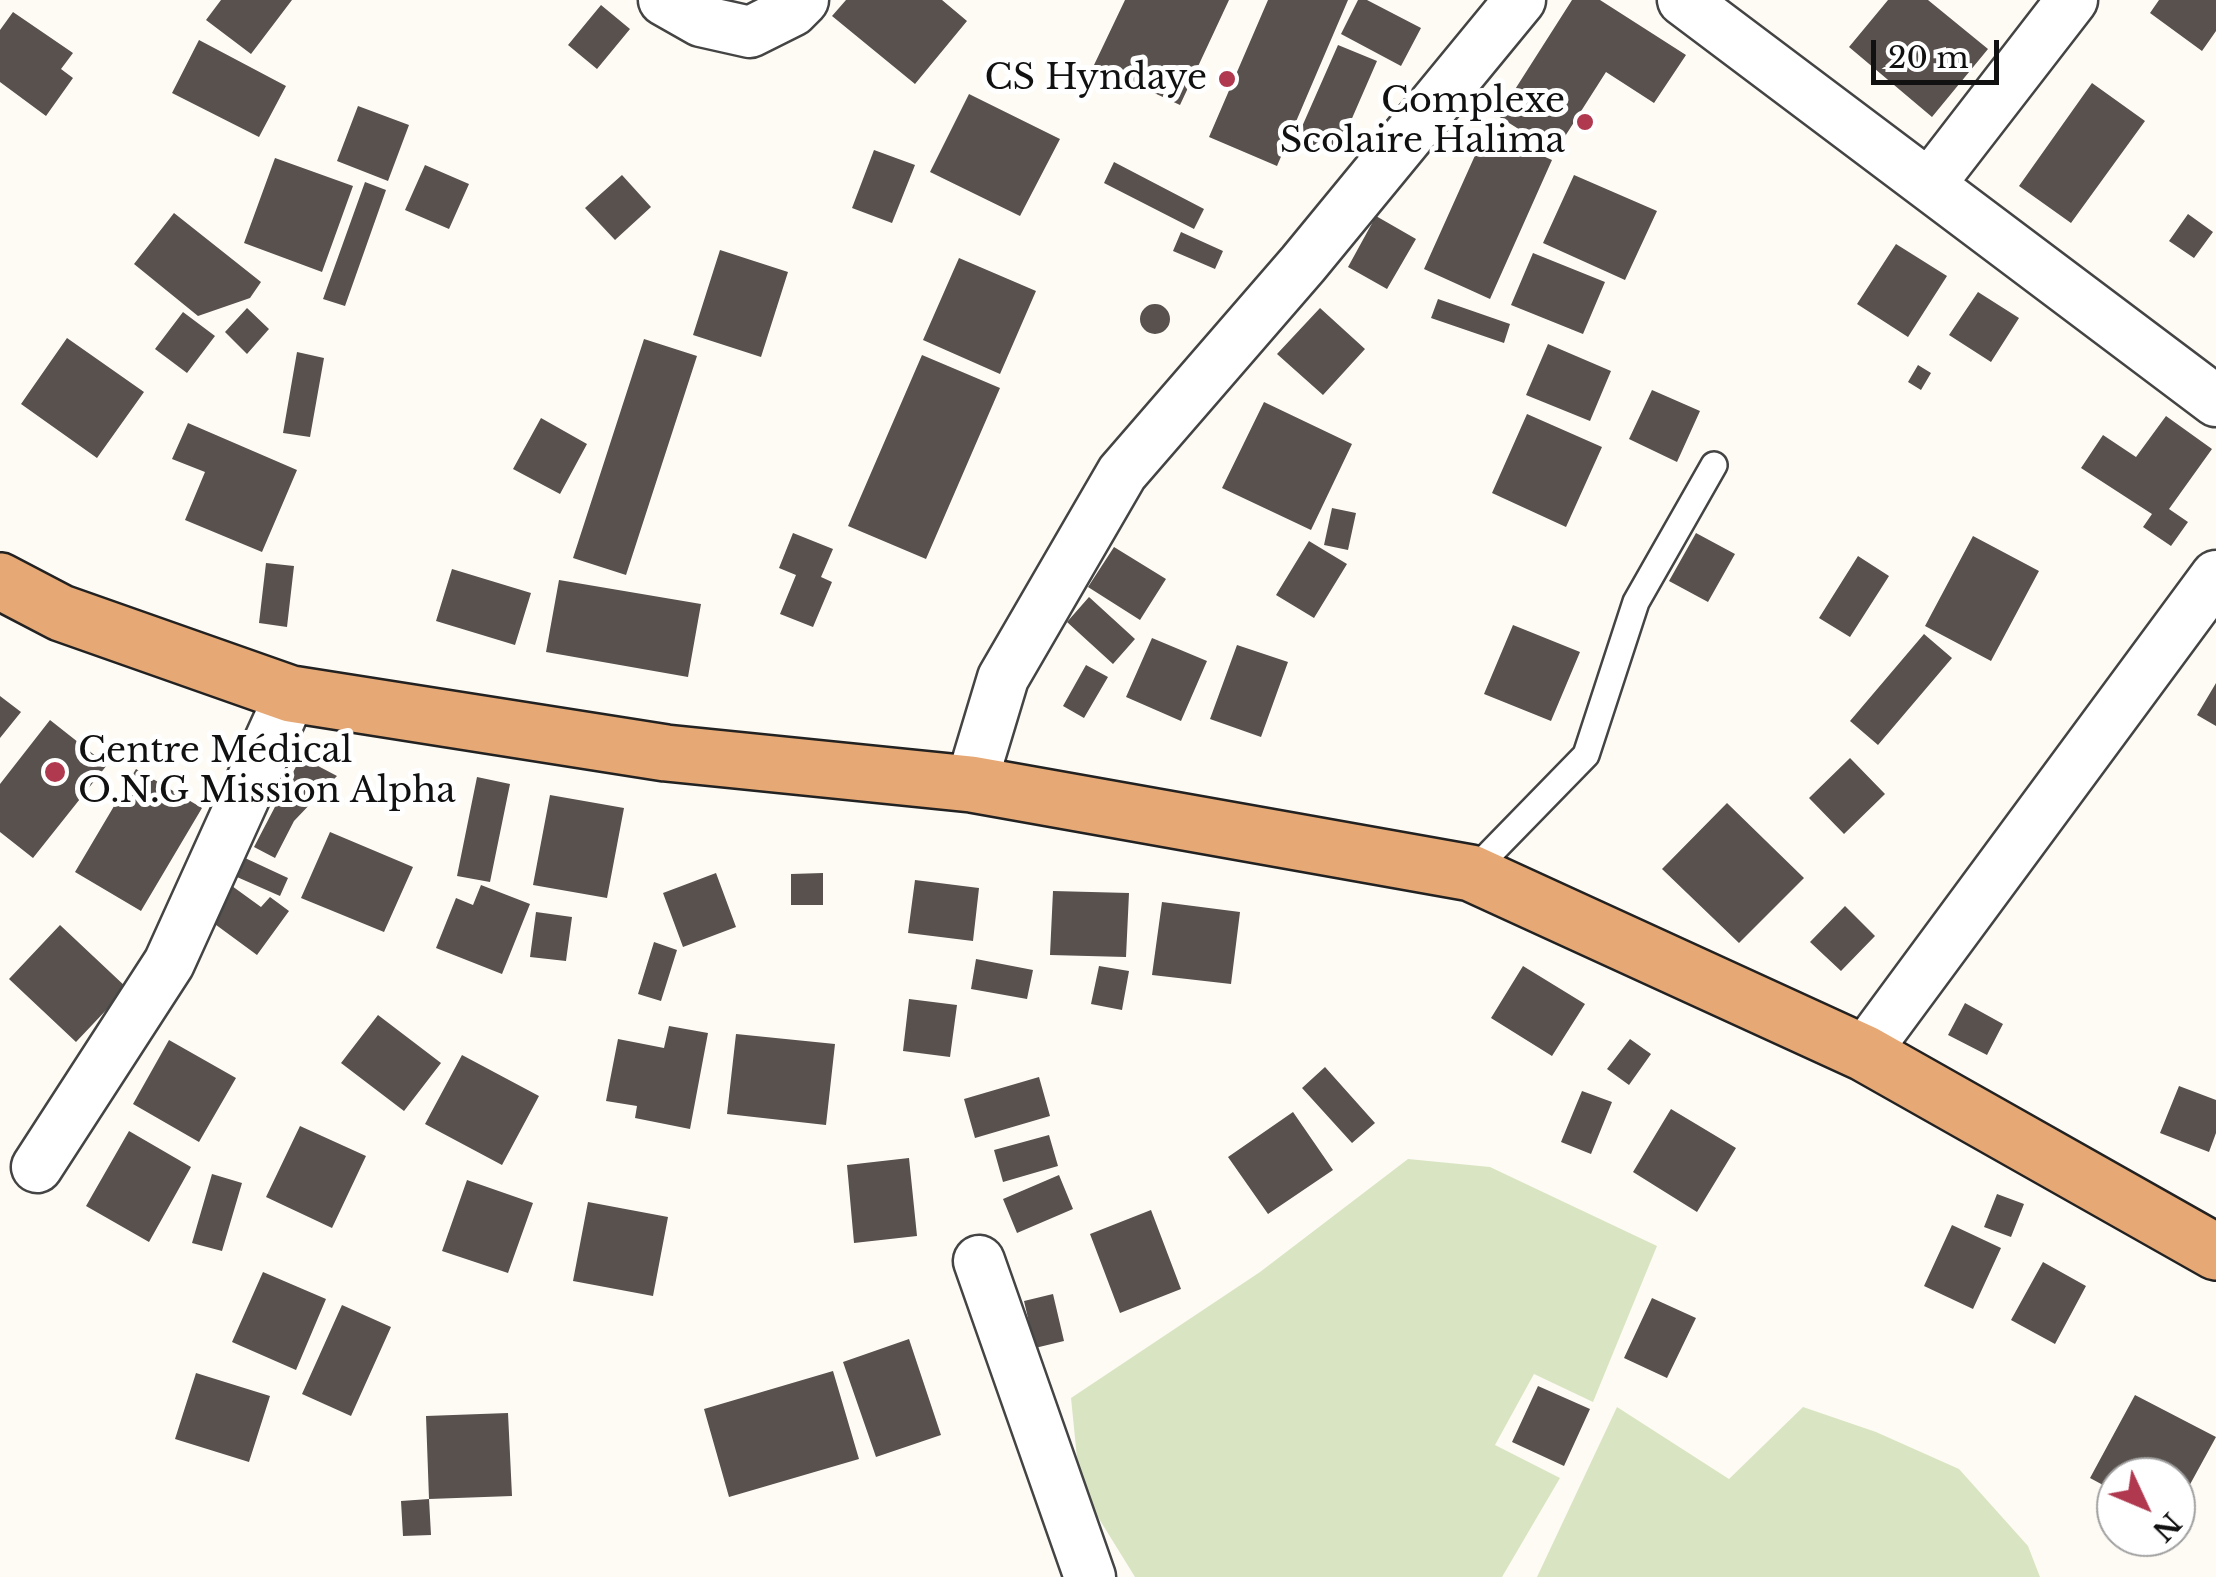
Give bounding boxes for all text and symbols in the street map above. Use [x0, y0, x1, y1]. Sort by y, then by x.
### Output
scale bar [1876, 20, 2004, 82]
text: 20 m [1888, 39, 1969, 76]
place label: CS Hyndaye [985, 58, 1207, 100]
marker: CS Hyndaye [1216, 68, 1238, 90]
place label: Complexe Scolaire Halima [1280, 81, 1565, 163]
marker: Complexe Scolaire Halima [1574, 111, 1596, 133]
place label: Centre Médical O.N.G Mission Alpha [78, 731, 456, 813]
marker: Centre Médical O.N.G Mission Alpha [42, 759, 68, 785]
north arrow [2096, 1457, 2196, 1557]
text: N [2145, 1505, 2188, 1548]

